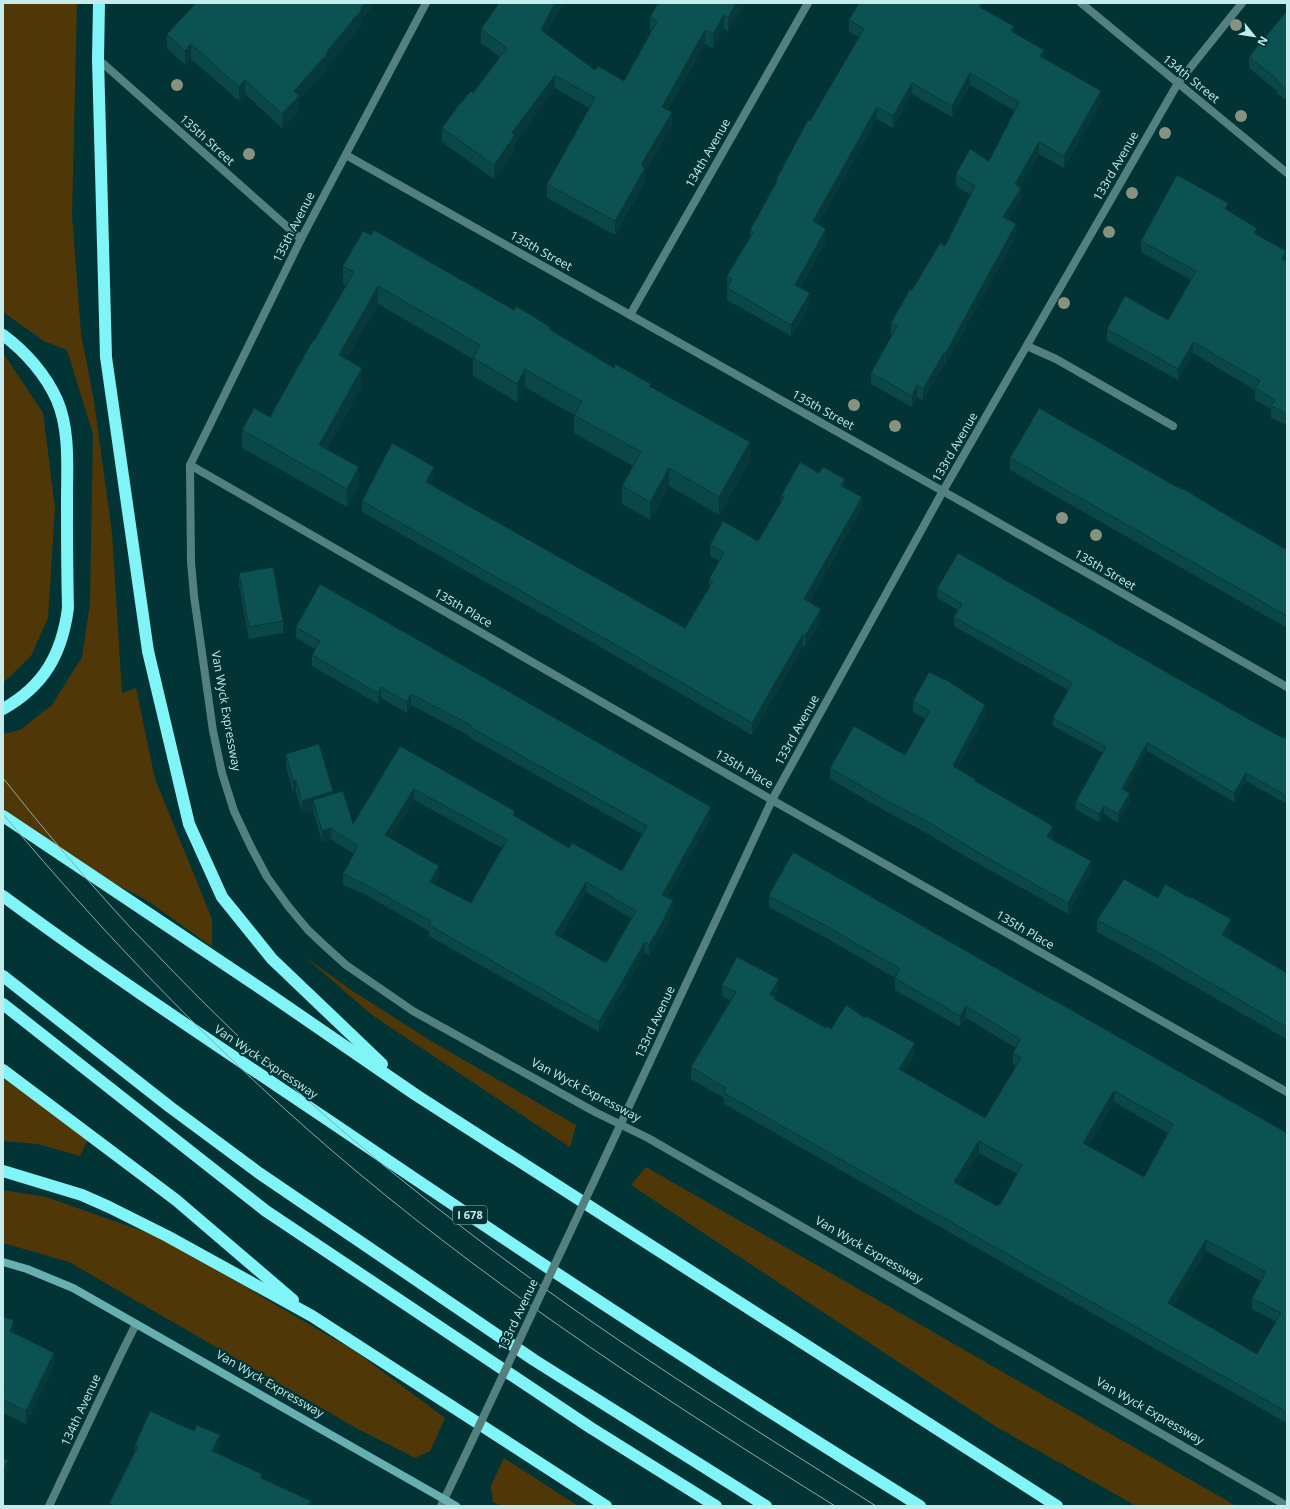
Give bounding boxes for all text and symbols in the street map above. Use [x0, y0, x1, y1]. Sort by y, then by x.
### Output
north arrow [1234, 16, 1274, 56]
text: N [1254, 34, 1272, 49]
street label: 134th Street [1159, 50, 1223, 107]
street label: 135th Street [176, 110, 239, 169]
street label: 134th Avenue [681, 115, 734, 190]
street label: 133rd Avenue [1089, 128, 1142, 204]
street label: 135th Avenue [268, 188, 319, 265]
street label: 135th Street [507, 226, 575, 275]
street label: 135th Street [789, 385, 857, 434]
street label: 133rd Avenue [928, 409, 981, 485]
street label: 135th Street [1071, 545, 1139, 594]
street label: 135th Place [431, 584, 496, 631]
street label: Van Wyck Expressway [208, 649, 246, 773]
street label: 133rd Avenue [770, 691, 823, 768]
street label: 135th Place [712, 745, 777, 792]
street label: 135th Place [993, 906, 1058, 953]
street label: 133rd Avenue [630, 983, 679, 1061]
street label: Van Wyck Expressway [211, 1020, 322, 1103]
street label: Van Wyck Expressway [528, 1053, 645, 1126]
road number: I 678 [453, 1206, 487, 1224]
street label: Van Wyck Expressway [812, 1212, 927, 1288]
street label: 133rd Avenue [493, 1276, 542, 1354]
street label: Van Wyck Expressway [213, 1346, 328, 1422]
street label: 134th Avenue [57, 1371, 105, 1448]
street label: Van Wyck Expressway [1093, 1373, 1208, 1449]

